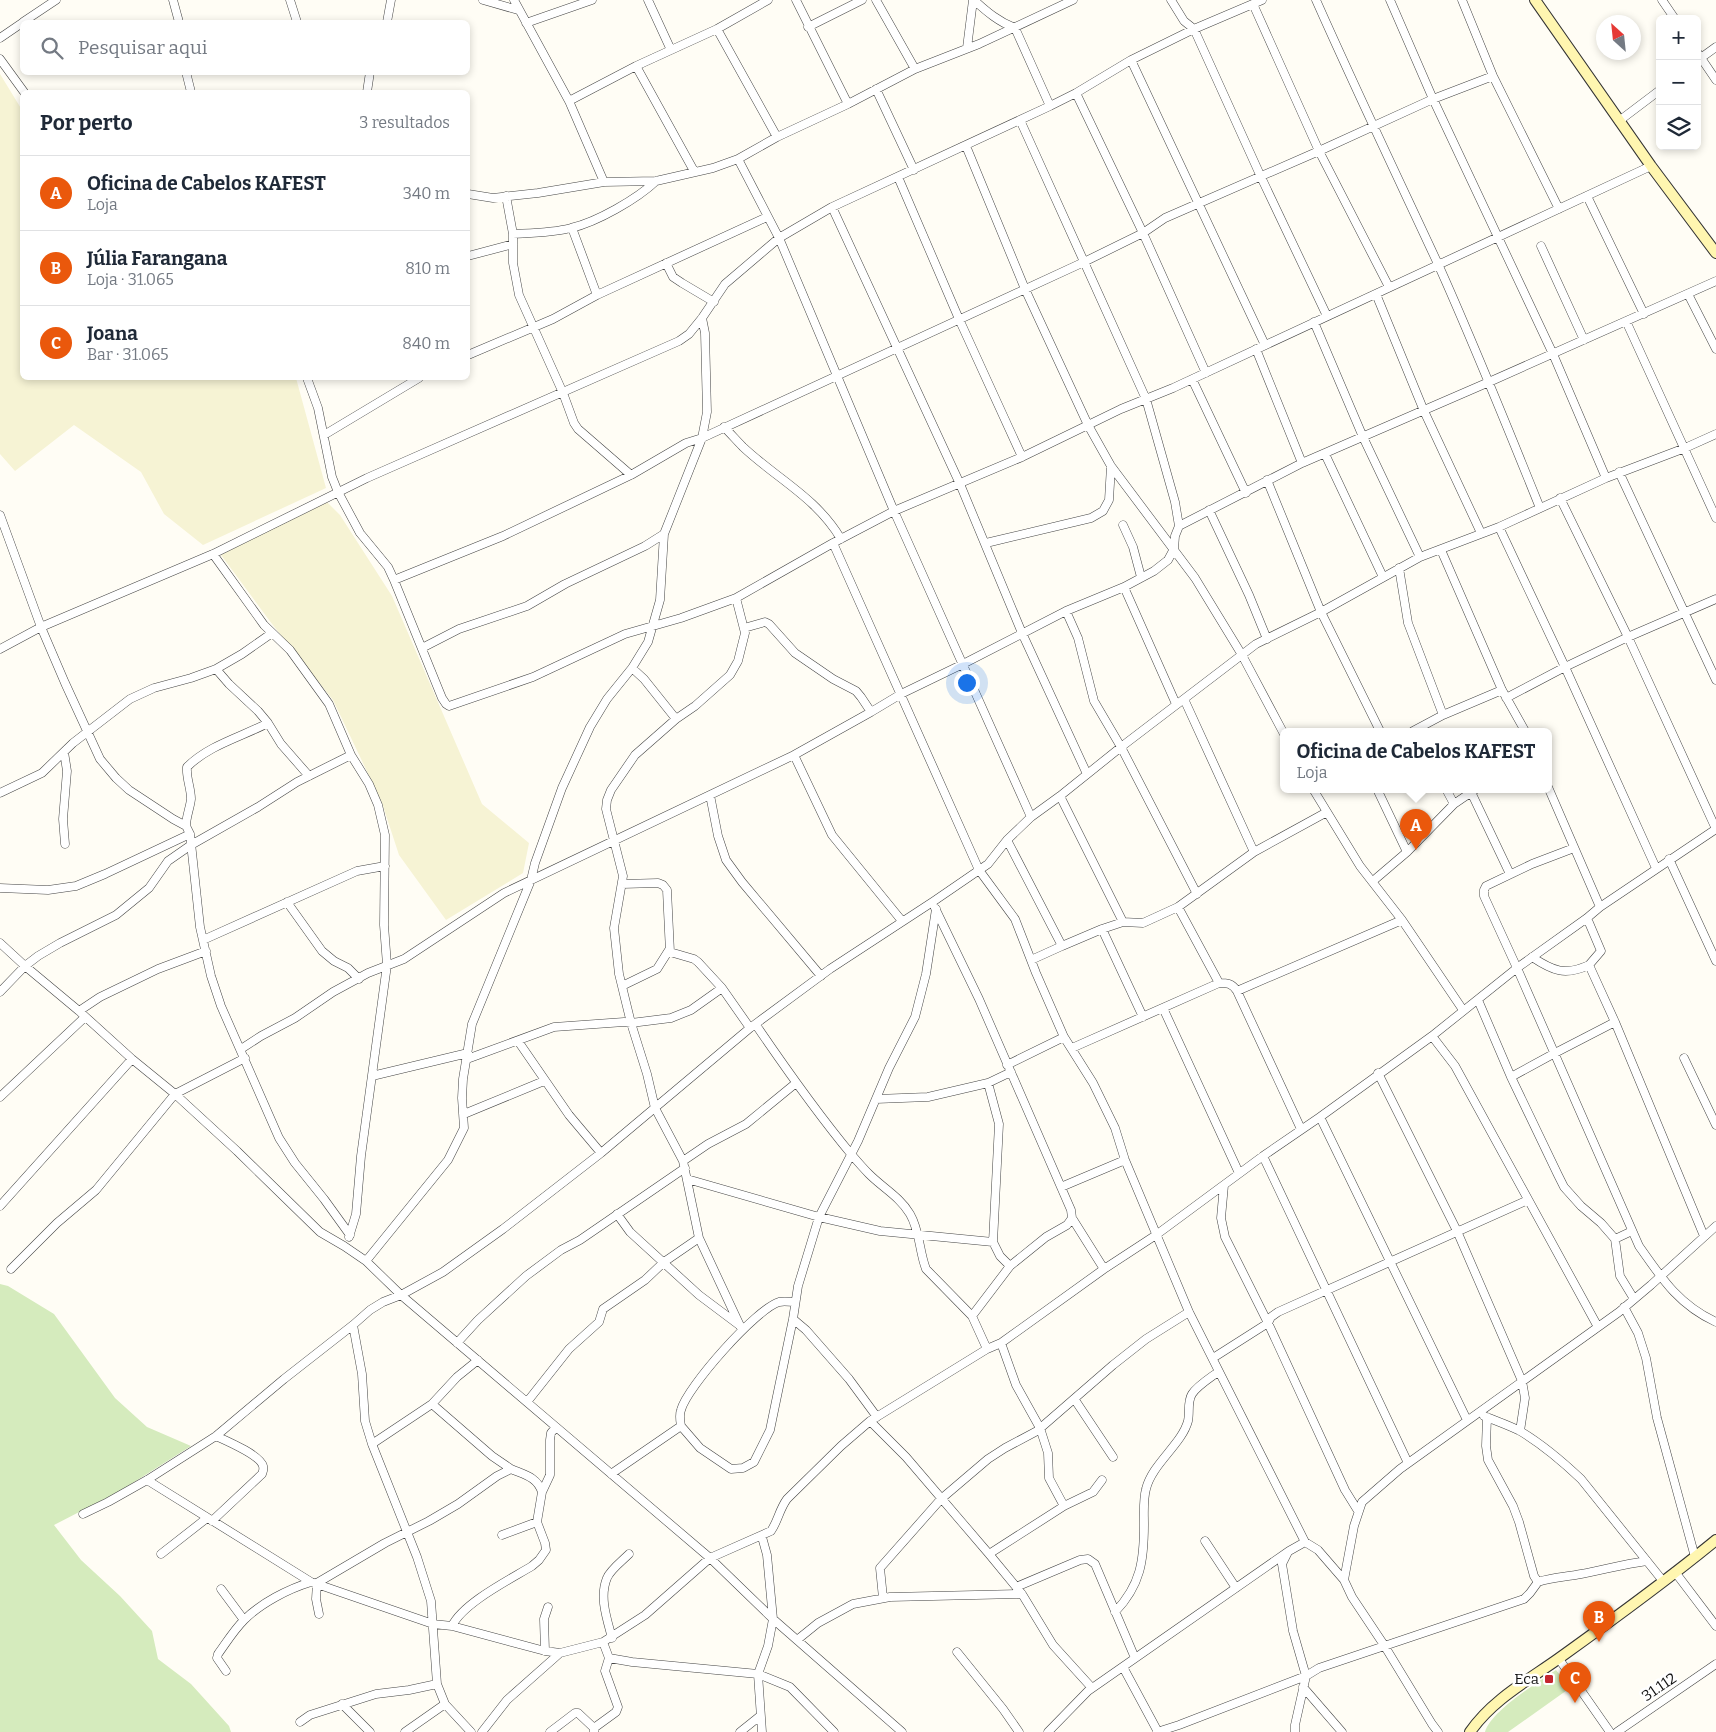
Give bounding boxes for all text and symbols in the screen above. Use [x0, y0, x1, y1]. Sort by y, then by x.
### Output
north arrow [1596, 15, 1641, 60]
map controls [1656, 15, 1701, 150]
button: + [1656, 15, 1701, 60]
search box [20, 20, 470, 75]
icon: search [38, 34, 66, 62]
text: Pesquisar aqui [78, 36, 207, 59]
button: − [1656, 60, 1701, 105]
button: layers [1656, 105, 1701, 150]
text: Por perto [40, 110, 133, 136]
text: 3 resultados [359, 113, 450, 132]
text: Oficina de Cabelos KAFEST [87, 172, 326, 195]
text: A [50, 184, 62, 203]
text: 340 m [403, 184, 450, 203]
text: Loja [87, 195, 118, 214]
text: Júlia Farangana [87, 247, 227, 270]
text: B [51, 259, 61, 278]
text: 810 m [405, 259, 450, 278]
text: Loja · 31.065 [87, 270, 174, 289]
text: Joana [87, 322, 138, 345]
text: C [51, 334, 61, 353]
text: 840 m [402, 334, 450, 353]
text: Bar · 31.065 [87, 345, 169, 364]
your location [954, 670, 980, 696]
popup [1280, 728, 1552, 793]
text: Oficina de Cabelos KAFEST [1297, 740, 1535, 763]
text: Loja [1297, 763, 1327, 782]
pin: A [1400, 809, 1432, 850]
pin: B [1583, 1601, 1615, 1642]
pin: C [1559, 1662, 1591, 1703]
street label: 31.112 [1638, 1669, 1680, 1705]
place label: Eca [1514, 1670, 1539, 1688]
marker: Eca [1543, 1673, 1555, 1685]

